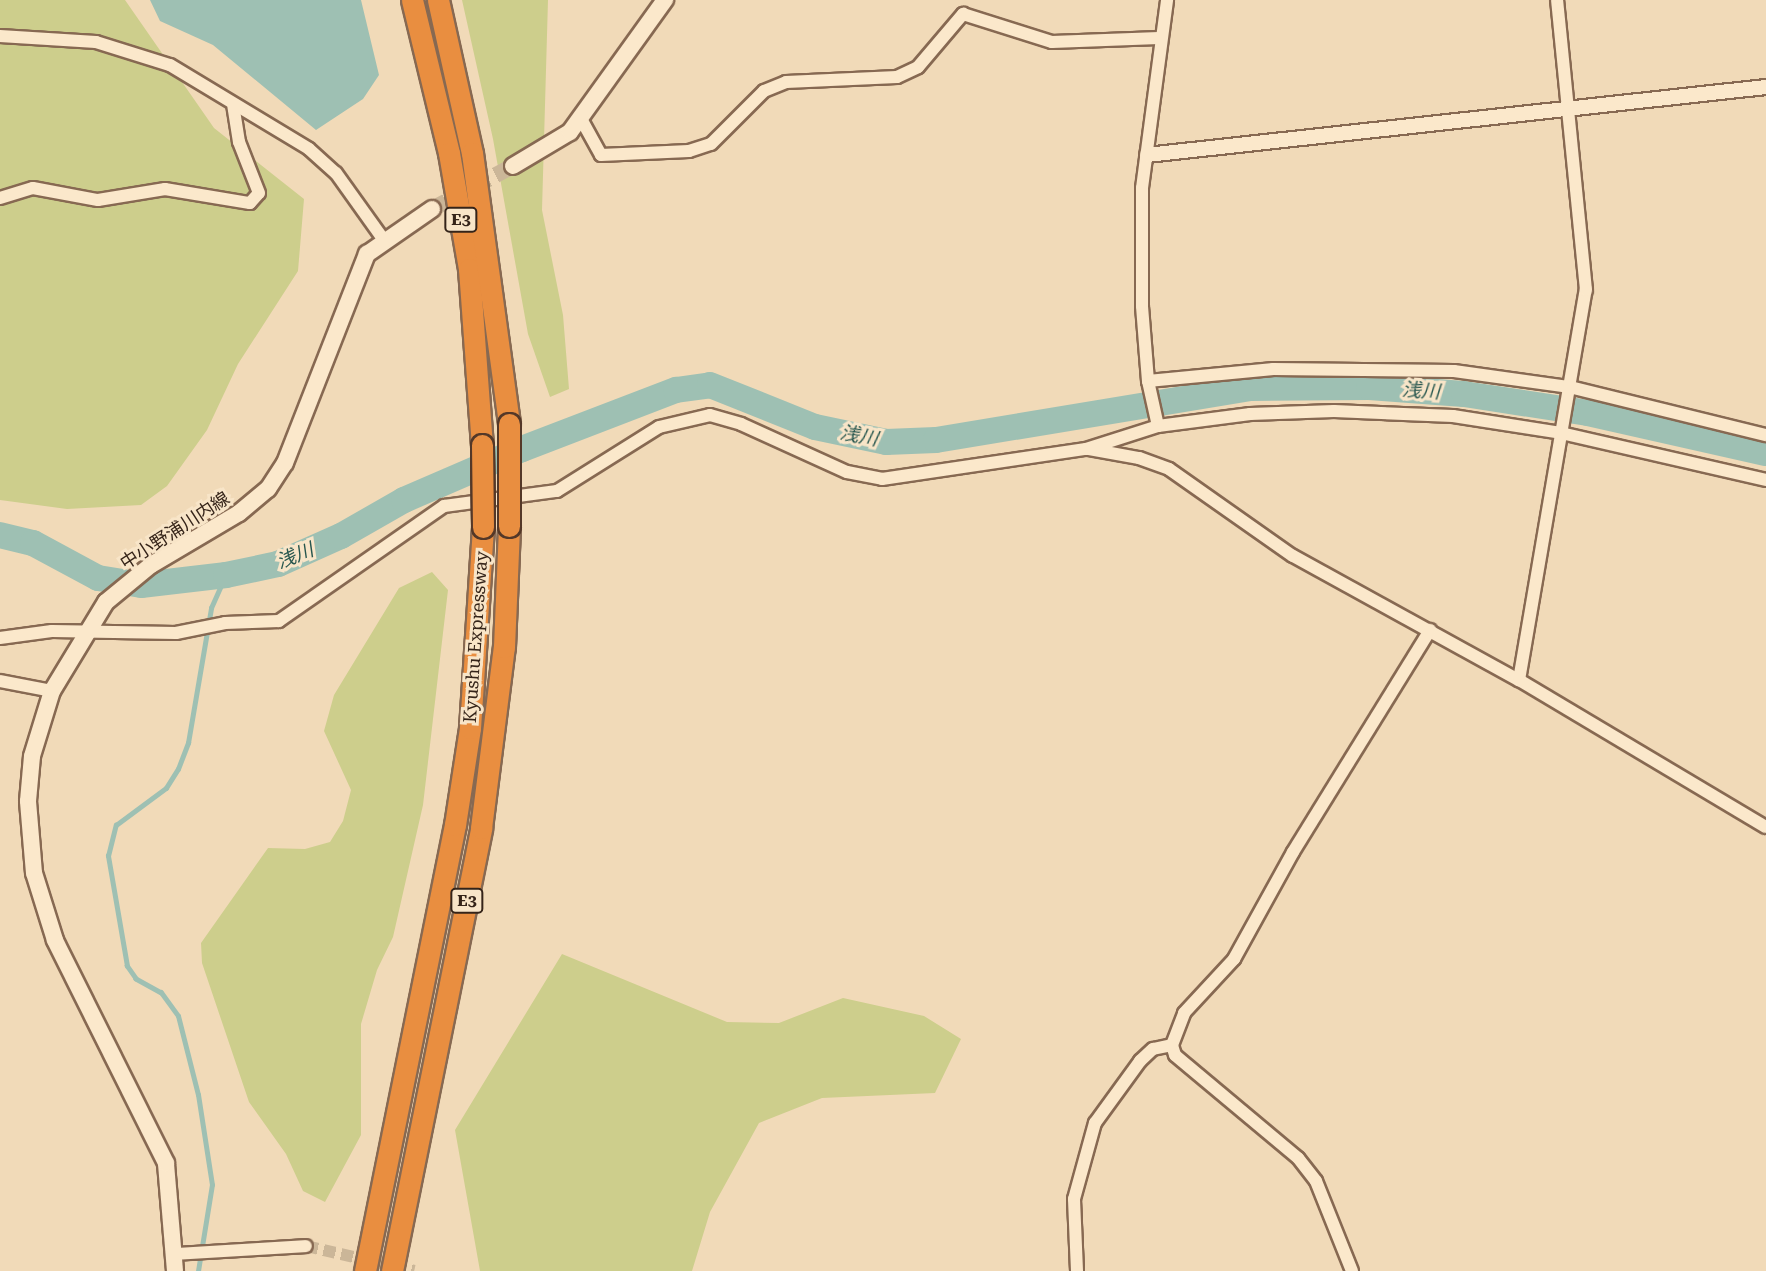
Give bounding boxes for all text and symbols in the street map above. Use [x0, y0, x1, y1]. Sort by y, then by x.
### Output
road number: E3 [444, 208, 478, 232]
water label: 浅川 [1401, 378, 1441, 404]
water label: 浅川 [838, 421, 880, 451]
street label: 中小野浦川内線 [116, 488, 234, 574]
water label: 浅川 [273, 538, 317, 574]
street label: Kyushu Expressway [459, 550, 493, 724]
road number: E3 [449, 888, 484, 914]

